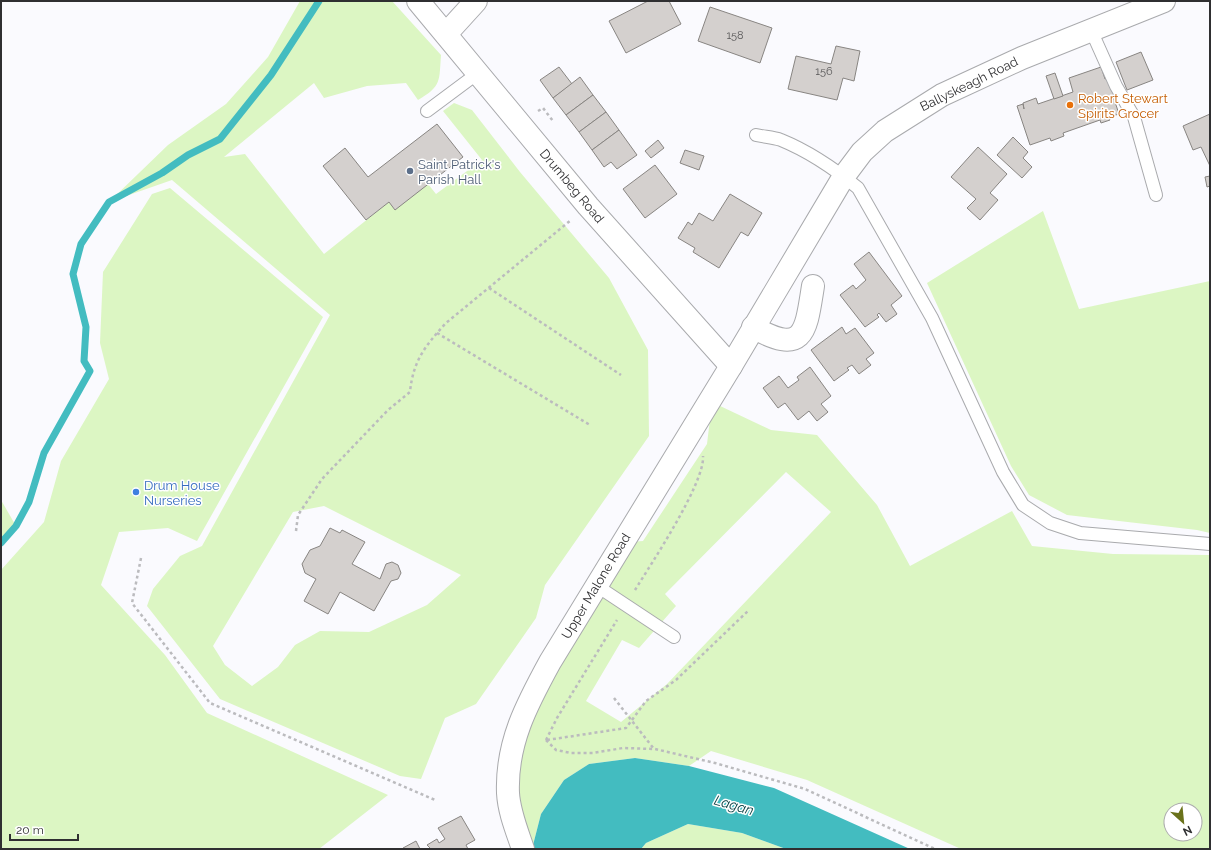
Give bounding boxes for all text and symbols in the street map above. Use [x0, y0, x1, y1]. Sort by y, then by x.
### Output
house number: 158 [726, 29, 744, 42]
street label: Ballyskeagh Road [918, 54, 1020, 114]
house number: 156 [815, 65, 833, 78]
place label: Robert Stewart Spirits Grocer [1078, 91, 1168, 121]
marker: Robert Stewart Spirits Grocer [1065, 100, 1075, 110]
street label: Drumbeg Road [537, 146, 607, 226]
place label: Saint Patrick's Parish Hall [418, 157, 501, 187]
marker: Saint Patrick's Parish Hall [405, 166, 415, 176]
place label: Drum House Nurseries [144, 478, 220, 508]
marker: Drum House Nurseries [131, 487, 141, 497]
street label: Upper Malone Road [559, 531, 633, 641]
water label: Lagan [712, 792, 756, 818]
north arrow [1163, 802, 1203, 842]
scale bar [10, 816, 78, 842]
text: 20 m [16, 823, 44, 837]
text: N [1181, 823, 1194, 838]

